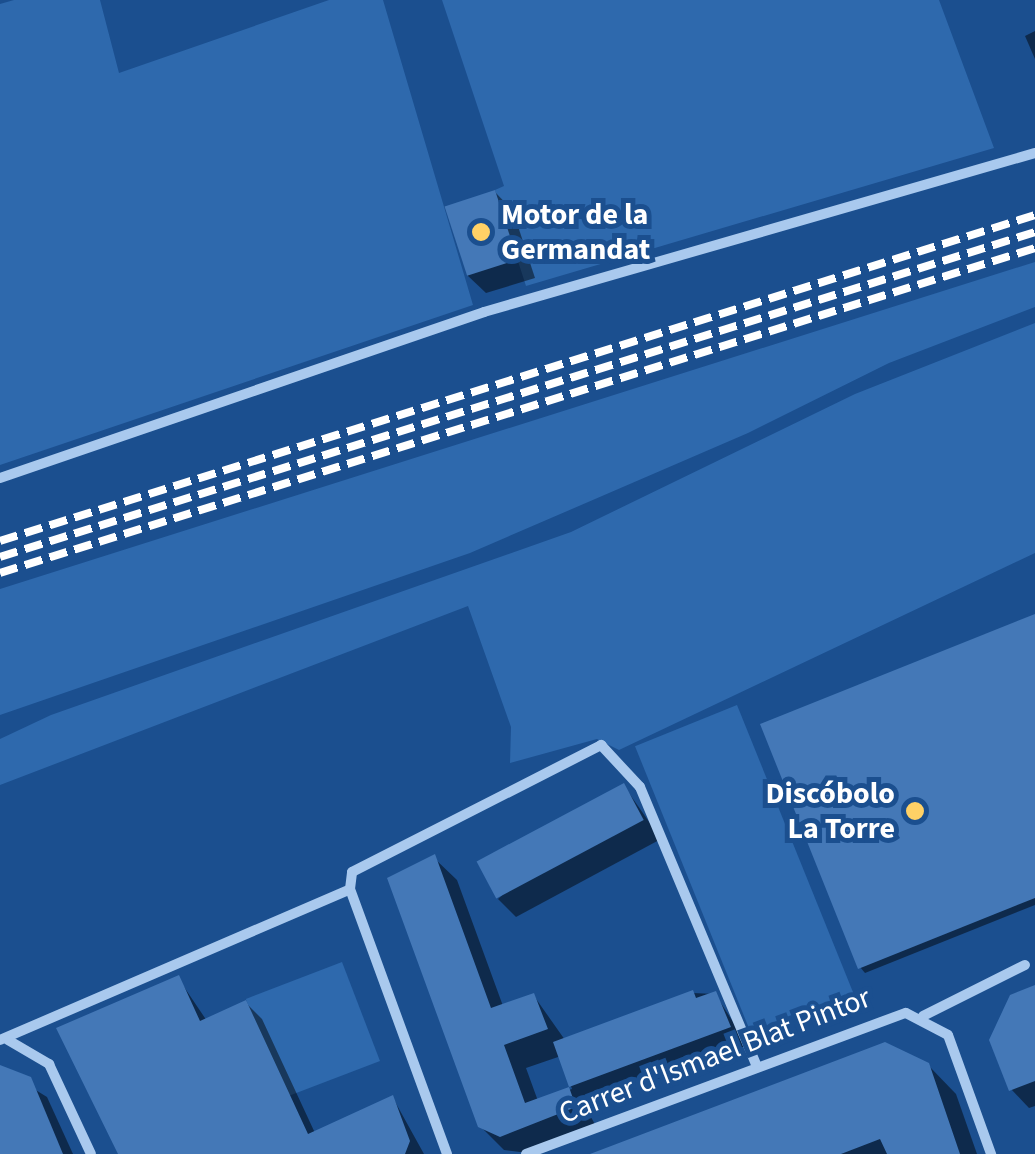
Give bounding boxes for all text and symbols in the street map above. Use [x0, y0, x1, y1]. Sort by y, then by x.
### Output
place label: Motor de la Germandat [501, 197, 650, 268]
marker: Motor de la Germandat [470, 221, 492, 243]
place label: Discóbolo La Torre [765, 776, 895, 846]
marker: Discóbolo La Torre [904, 800, 926, 822]
street label: Carrer d'Ismael Blat Pintor [554, 980, 876, 1132]

